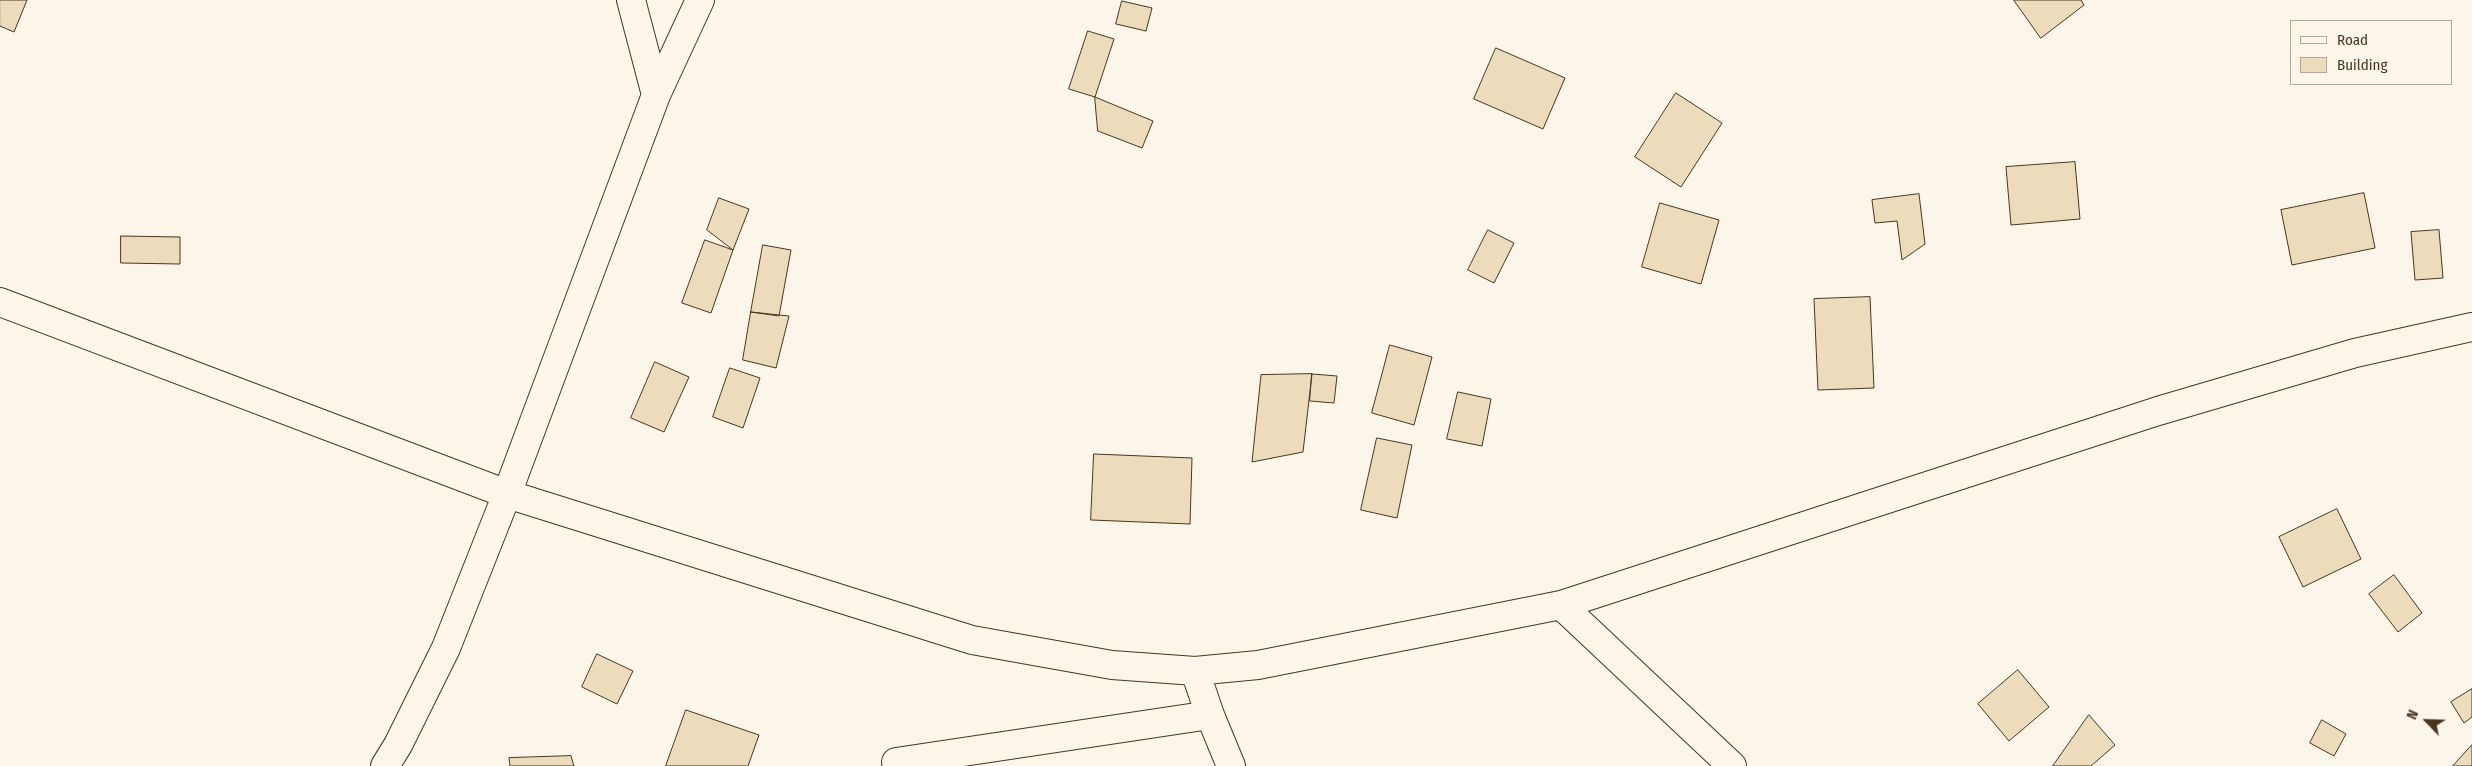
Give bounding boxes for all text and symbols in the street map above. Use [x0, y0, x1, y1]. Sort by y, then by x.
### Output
legend [2290, 20, 2452, 85]
text: Road [2337, 31, 2368, 49]
text: Building [2337, 56, 2388, 74]
north arrow [2402, 696, 2452, 746]
text: N [2403, 707, 2422, 722]

